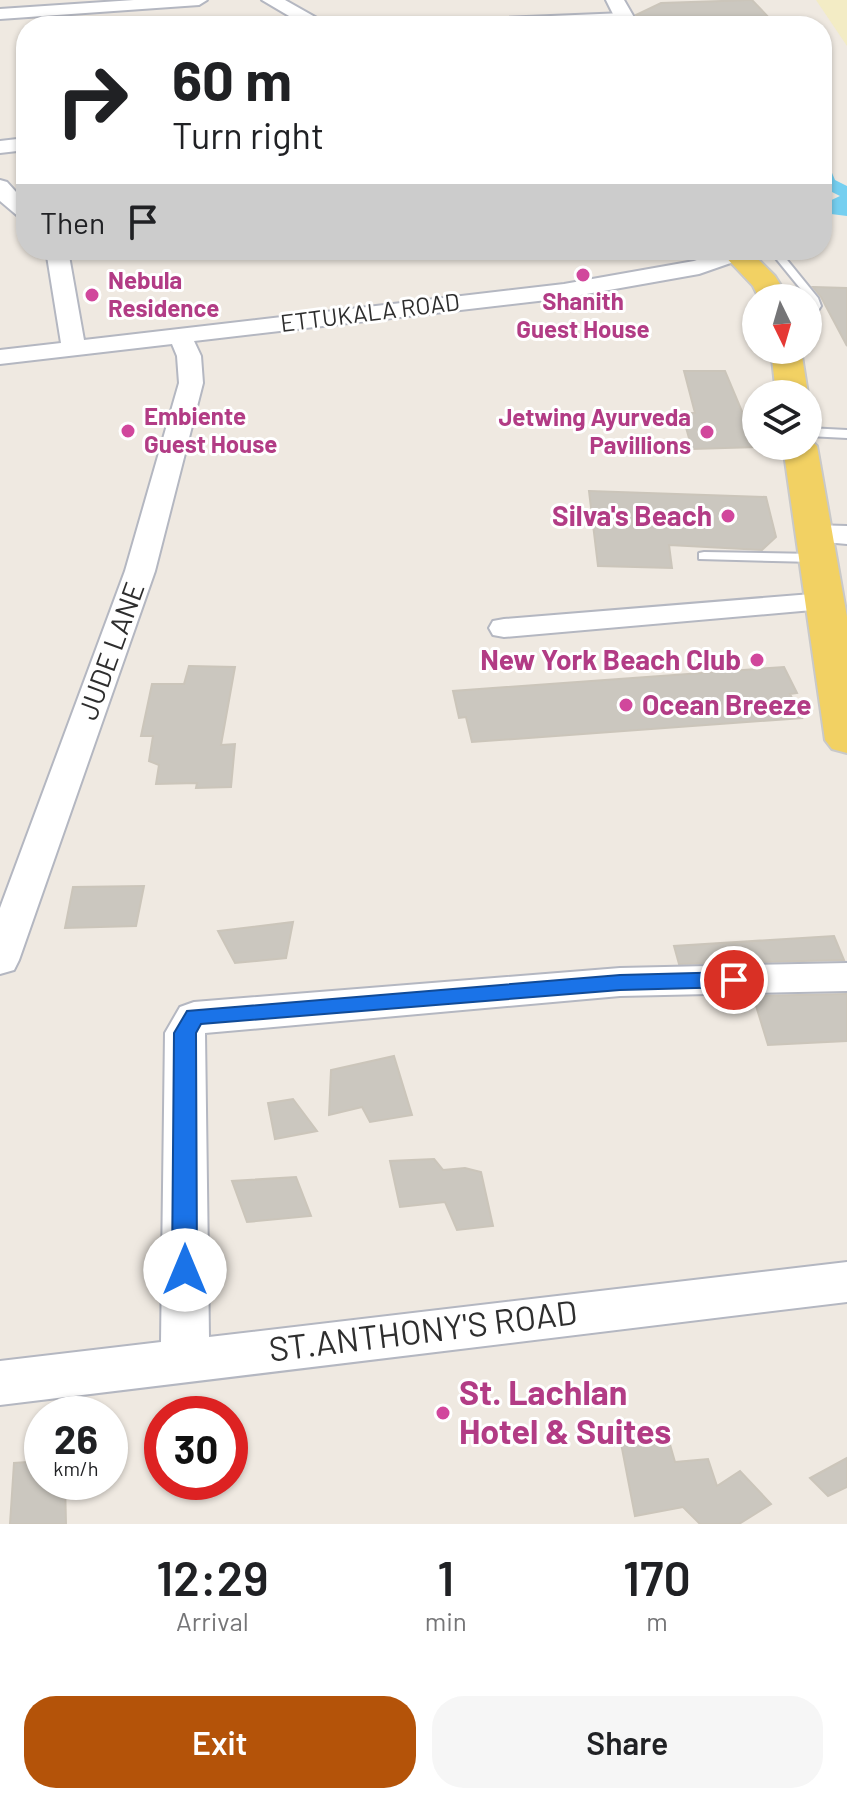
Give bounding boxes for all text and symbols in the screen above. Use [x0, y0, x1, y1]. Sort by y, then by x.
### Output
text: 60 m [172, 45, 292, 112]
icon: right [40, 48, 144, 152]
text: Turn right [172, 113, 324, 156]
icon: arrive [121, 200, 165, 244]
text: Then [40, 204, 105, 240]
place label: Nebula Residence [108, 265, 219, 322]
marker: Shanith Guest House [574, 266, 592, 284]
north arrow [742, 284, 822, 364]
map controls [742, 284, 822, 460]
marker: Nebula Residence [83, 286, 101, 304]
street label: ETTUKALA ROAD [279, 286, 461, 337]
place label: Shanith Guest House [516, 286, 650, 343]
button: layers [742, 380, 822, 460]
place label: Embiente Guest House [144, 401, 277, 458]
place label: Jetwing Ayurveda Pavillions [498, 402, 691, 459]
marker: Embiente Guest House [119, 422, 137, 440]
marker: Jetwing Ayurveda Pavillions [698, 423, 716, 441]
place label: Silva's Beach [552, 498, 712, 532]
marker: Silva's Beach [719, 507, 737, 525]
street label: JUDE LANE [70, 577, 151, 724]
place label: New York Beach Club [480, 642, 741, 676]
marker: New York Beach Club [748, 651, 766, 669]
place label: Ocean Breeze [642, 687, 812, 721]
marker: Ocean Breeze [617, 696, 635, 714]
pin [700, 946, 768, 1014]
icon: arrive [712, 958, 756, 1002]
position arrow [143, 1228, 227, 1312]
street label: ST.ANTHONY'S ROAD [266, 1290, 579, 1369]
place label: St. Lachlan Hotel & Suites [459, 1371, 671, 1451]
speed limit sign: 30 [144, 1396, 248, 1500]
marker: St. Lachlan Hotel & Suites [434, 1404, 452, 1422]
text: 26 [54, 1414, 98, 1462]
text: km/h [53, 1456, 99, 1480]
text: 12:29 [156, 1548, 268, 1606]
text: 1 [437, 1548, 454, 1606]
text: 170 [623, 1548, 691, 1606]
text: Arrival [176, 1605, 249, 1636]
text: min [425, 1605, 467, 1636]
text: m [646, 1605, 668, 1636]
button: Exit [24, 1696, 416, 1788]
button: Share [432, 1696, 823, 1788]

